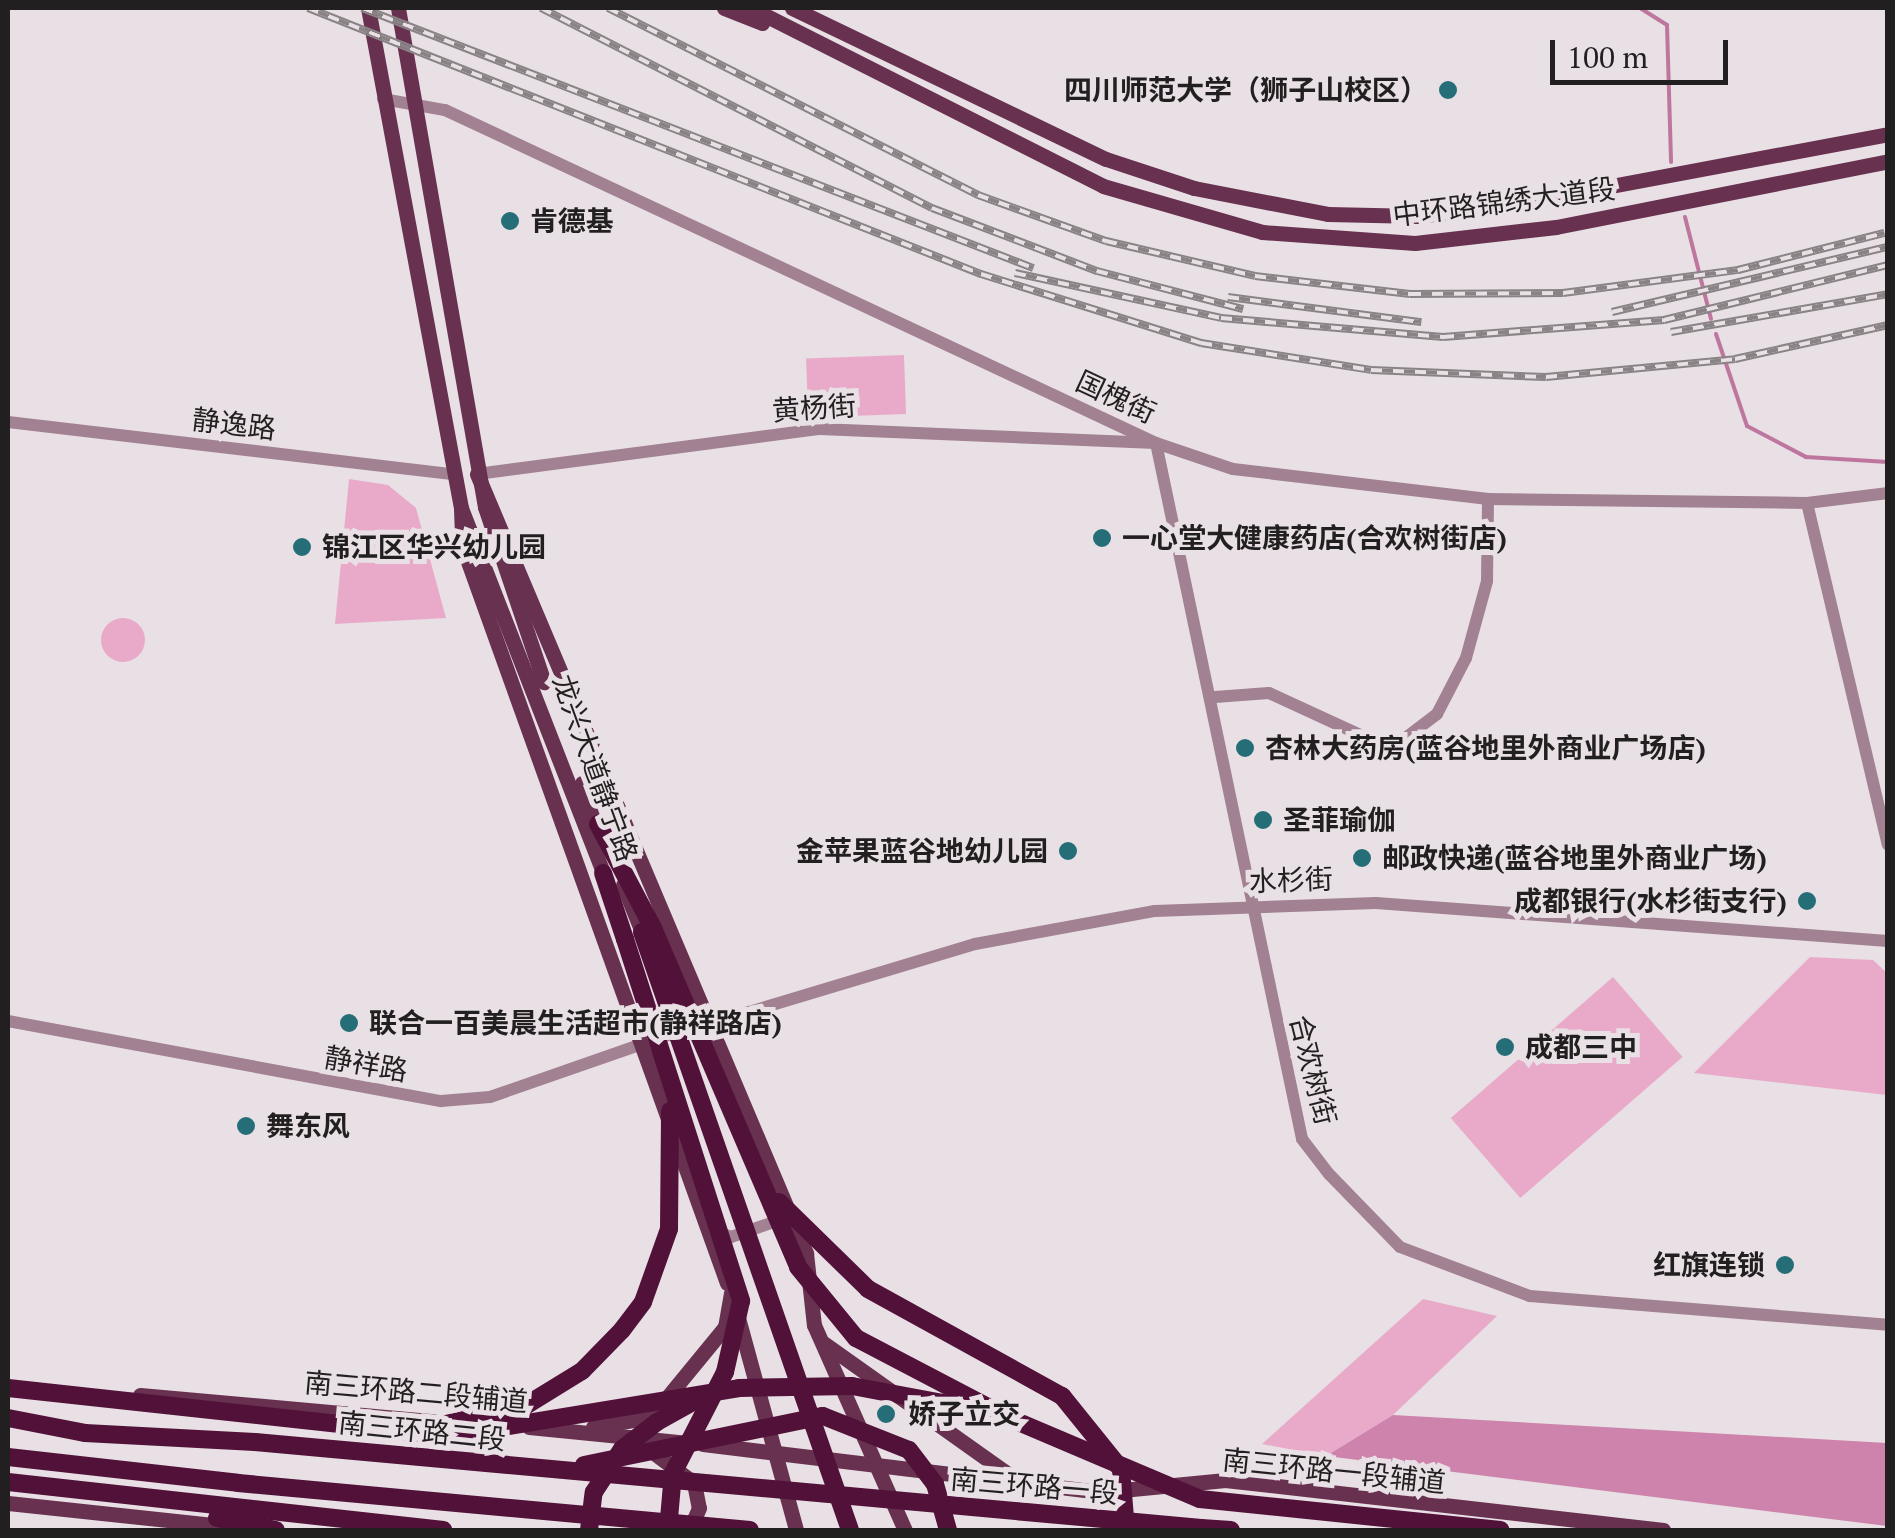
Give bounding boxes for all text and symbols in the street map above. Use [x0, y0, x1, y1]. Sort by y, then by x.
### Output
scale bar [1555, 20, 1732, 82]
text: 100 m [1567, 37, 1648, 77]
place label: 四川师范大学（狮子山校区） [1064, 73, 1428, 107]
marker: 四川师范大学（狮子山校区） [1437, 79, 1459, 101]
street label: 中环路锦绣大道段 [1391, 172, 1617, 232]
place label: 肯德基 [530, 204, 614, 238]
marker: 肯德基 [499, 210, 521, 232]
street label: 国槐街 [1071, 364, 1161, 430]
street label: 黄杨街 [771, 388, 857, 428]
street label: 静逸路 [190, 402, 278, 446]
place label: 一心堂大健康药店(合欢树街店) [1122, 521, 1507, 555]
marker: 一心堂大健康药店(合欢树街店) [1091, 527, 1113, 549]
place label: 锦江区华兴幼儿园 [322, 530, 546, 564]
marker: 锦江区华兴幼儿园 [291, 536, 313, 558]
street label: 龙兴大道静宁路 [546, 670, 644, 866]
place label: 杏林大药房(蓝谷地里外商业广场店) [1265, 731, 1706, 765]
marker: 杏林大药房(蓝谷地里外商业广场店) [1234, 737, 1256, 759]
place label: 圣菲瑜伽 [1283, 803, 1395, 837]
marker: 圣菲瑜伽 [1252, 809, 1274, 831]
place label: 金苹果蓝谷地幼儿园 [796, 834, 1048, 868]
marker: 金苹果蓝谷地幼儿园 [1057, 840, 1079, 862]
place label: 邮政快递(蓝谷地里外商业广场) [1382, 841, 1767, 875]
marker: 邮政快递(蓝谷地里外商业广场) [1351, 847, 1373, 869]
street label: 水杉街 [1248, 862, 1334, 898]
place label: 成都银行(水杉街支行) [1514, 884, 1787, 918]
marker: 成都银行(水杉街支行) [1796, 890, 1818, 912]
place label: 联合一百美晨生活超市(静祥路店) [369, 1006, 782, 1040]
marker: 联合一百美晨生活超市(静祥路店) [338, 1012, 360, 1034]
street label: 合欢树街 [1283, 1012, 1343, 1128]
place label: 成都三中 [1525, 1030, 1637, 1064]
marker: 成都三中 [1494, 1036, 1516, 1058]
street label: 静祥路 [322, 1040, 410, 1088]
place label: 舞东风 [266, 1109, 350, 1143]
marker: 舞东风 [235, 1115, 257, 1137]
place label: 红旗连锁 [1653, 1248, 1765, 1282]
marker: 红旗连锁 [1774, 1254, 1796, 1276]
street label: 南三环路二段辅道 [303, 1366, 529, 1418]
place label: 娇子立交 [908, 1397, 1020, 1431]
marker: 娇子立交 [873, 1401, 899, 1427]
street label: 南三环路二段 [337, 1406, 507, 1456]
street label: 南三环路一段辅道 [1221, 1443, 1447, 1499]
street label: 南三环路一段 [949, 1462, 1119, 1510]

